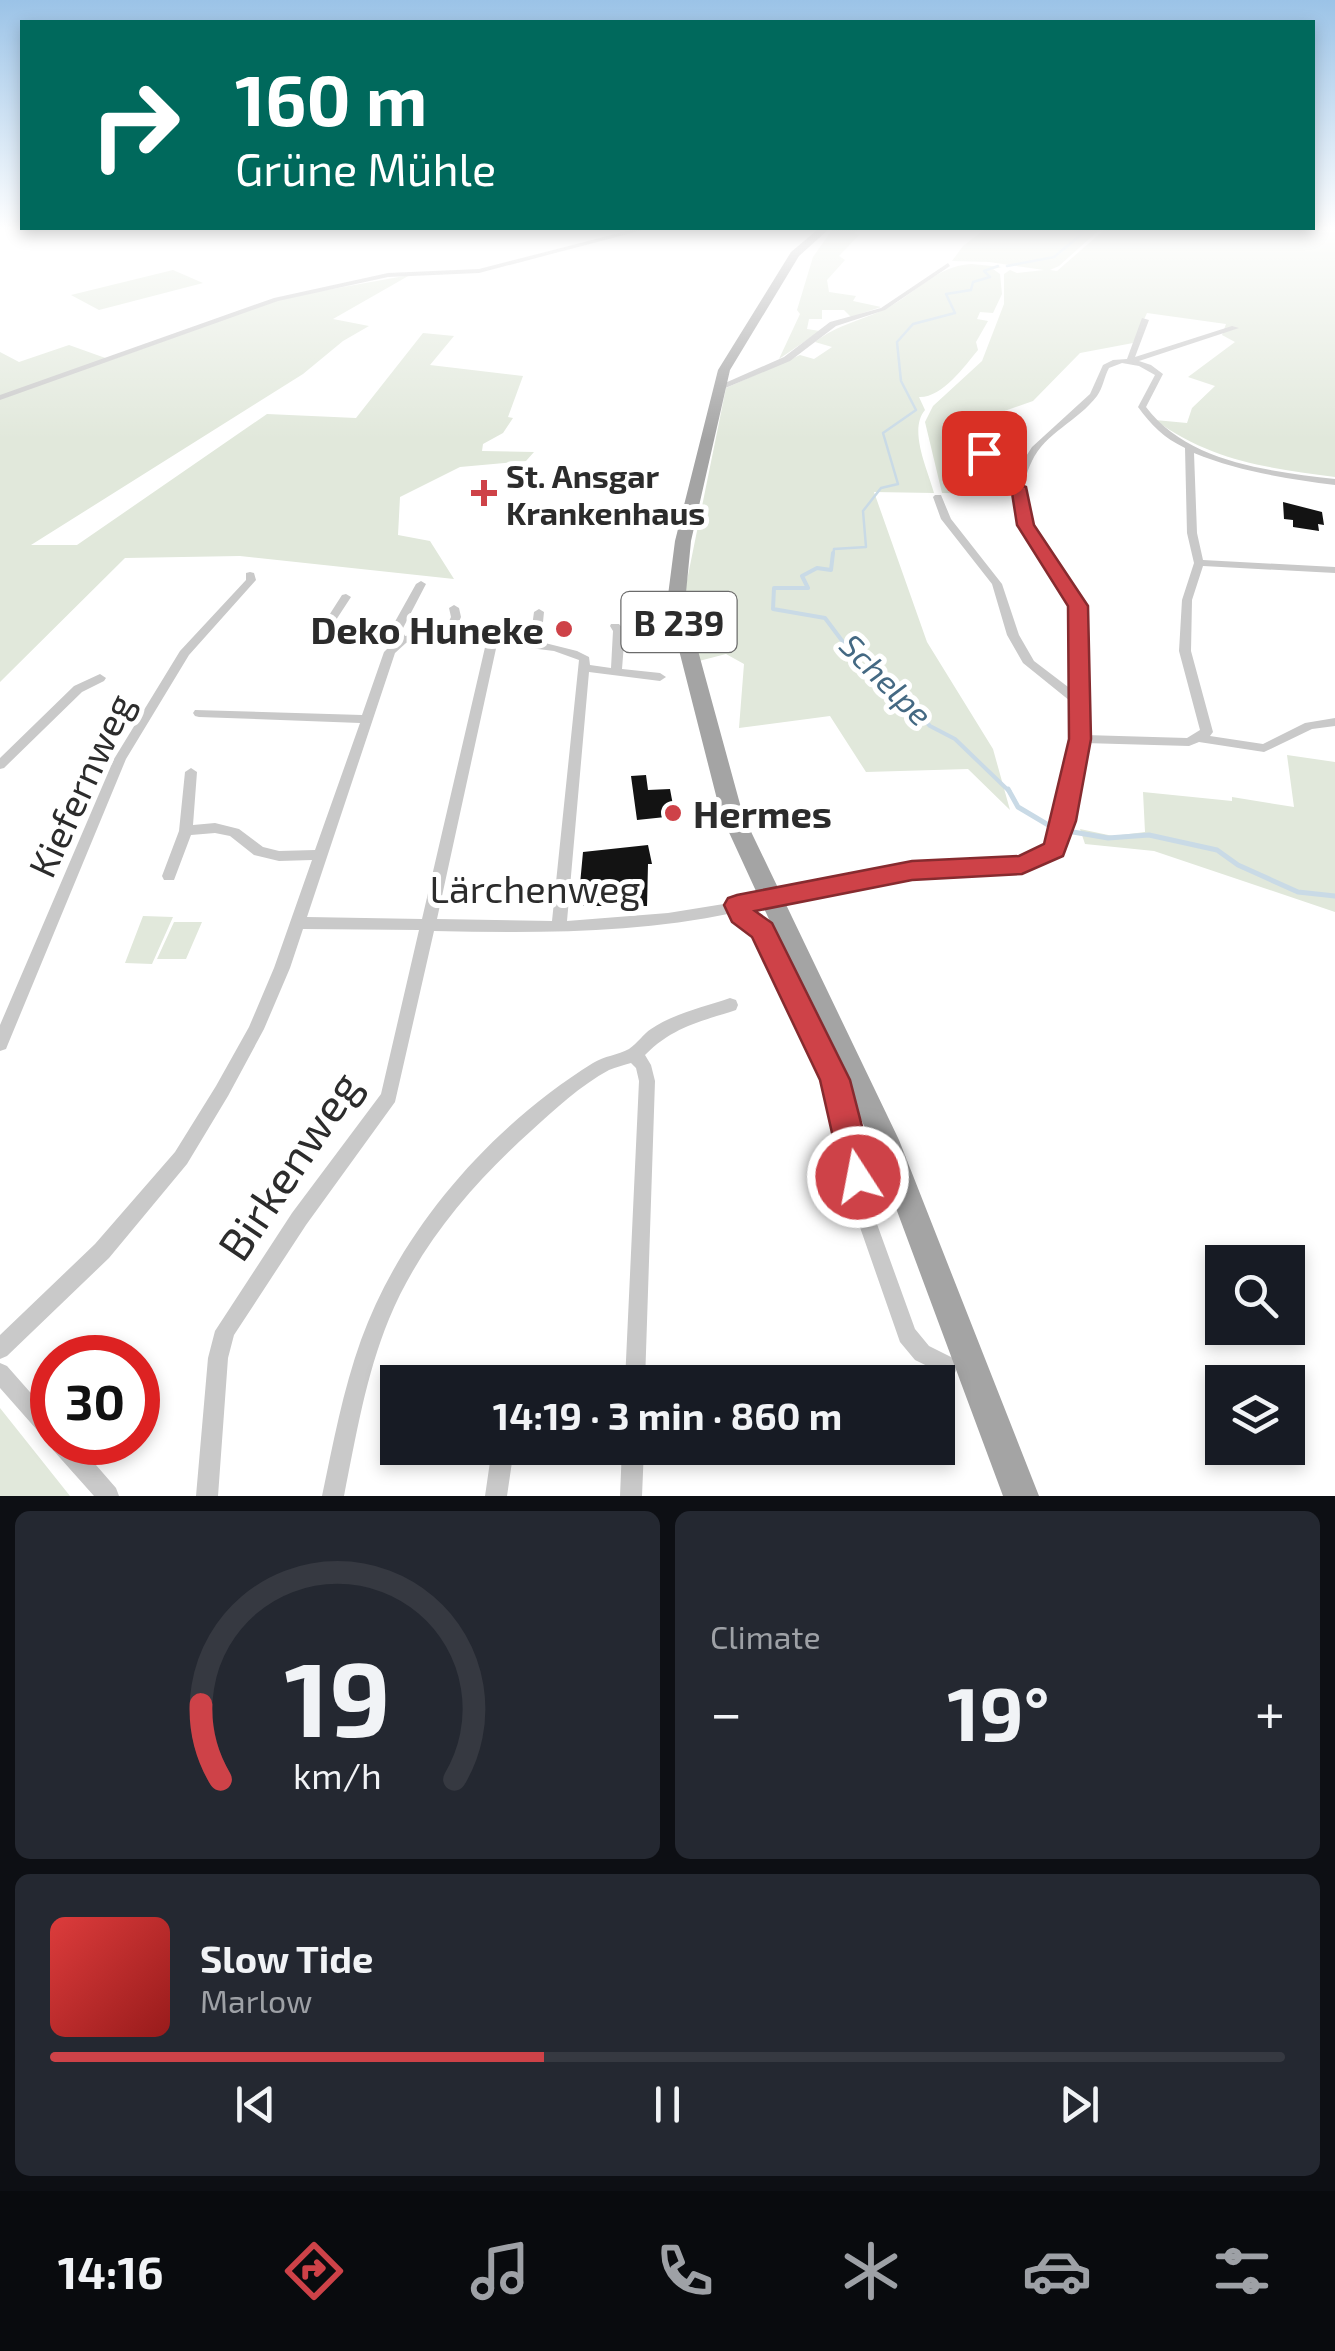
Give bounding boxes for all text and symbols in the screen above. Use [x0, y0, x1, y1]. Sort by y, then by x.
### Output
text: 160 m [235, 56, 428, 140]
icon: right [70, 60, 200, 190]
text: Grüne Mühle [235, 141, 496, 195]
pin [942, 411, 1027, 496]
icon: arrive [957, 426, 1012, 481]
place label: St. Ansgar Krankenhaus [506, 456, 705, 531]
marker: St. Ansgar Krankenhaus [471, 480, 497, 506]
road number: B 239 [622, 592, 736, 652]
place label: Deko Huneke [310, 606, 544, 652]
marker: Deko Huneke [553, 618, 575, 640]
water label: Schelpe [833, 625, 941, 733]
street label: Kiefernweg [18, 686, 142, 884]
place label: Hermes [693, 790, 832, 836]
marker: Hermes [662, 802, 684, 824]
street label: Lärchenweg [429, 865, 641, 911]
street label: Birkenweg [205, 1060, 371, 1270]
position arrow [806, 1125, 910, 1229]
map controls [1205, 1245, 1305, 1465]
button: search [1205, 1245, 1305, 1345]
speed limit sign: 30 [30, 1335, 160, 1465]
button: layers [1205, 1365, 1305, 1465]
text: 14:19 · 3 min · 860 m [493, 1392, 842, 1438]
text: Climate [710, 1617, 821, 1655]
text: 19 [284, 1633, 391, 1758]
text: 19° [947, 1666, 1050, 1756]
text: − [710, 1678, 742, 1744]
text: + [1255, 1678, 1285, 1744]
text: km/h [293, 1753, 382, 1796]
text: Slow Tide [200, 1935, 373, 1981]
text: Marlow [200, 1981, 312, 2019]
icon: previous [228, 2077, 283, 2132]
icon: pause [640, 2077, 695, 2132]
icon: next [1052, 2077, 1107, 2132]
icon: directions [279, 2236, 349, 2306]
icon: music [465, 2236, 535, 2306]
icon: phone [650, 2236, 720, 2306]
icon: climate [836, 2236, 906, 2306]
icon: car [1022, 2236, 1092, 2306]
icon: filters [1207, 2236, 1277, 2306]
text: 14:16 [58, 2244, 163, 2298]

